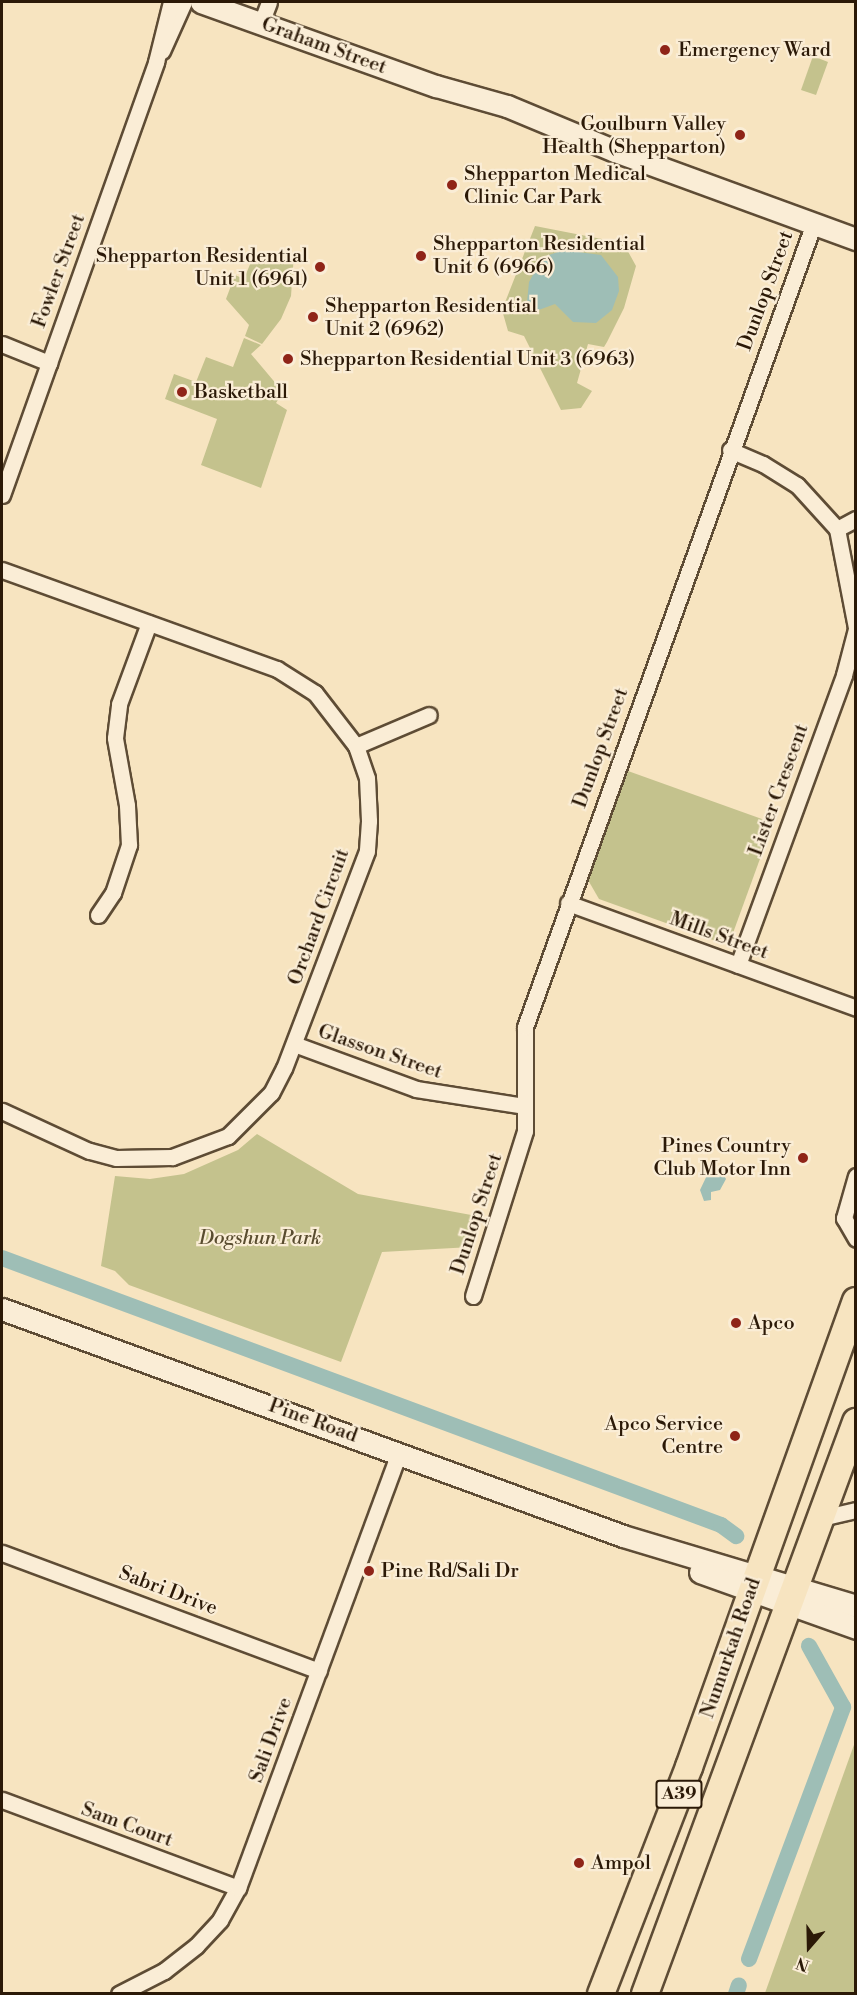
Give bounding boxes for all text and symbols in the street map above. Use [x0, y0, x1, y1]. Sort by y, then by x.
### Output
street label: Graham Street [258, 12, 390, 80]
place label: Emergency Ward [678, 38, 831, 62]
marker: Emergency Ward [656, 41, 674, 59]
place label: Goulburn Valley Health (Shepparton) [542, 112, 726, 159]
marker: Goulburn Valley Health (Shepparton) [731, 126, 749, 144]
place label: Shepparton Medical Clinic Car Park [464, 162, 646, 209]
marker: Shepparton Medical Clinic Car Park [445, 178, 459, 192]
street label: Fowler Street [27, 211, 91, 331]
street label: Dunlop Street [733, 228, 799, 354]
place label: Shepparton Residential Unit 6 (6966) [433, 232, 645, 279]
place label: Shepparton Residential Unit 1 (6961) [96, 244, 308, 291]
marker: Shepparton Residential Unit 6 (6966) [414, 249, 428, 263]
marker: Shepparton Residential Unit 1 (6961) [313, 260, 327, 274]
place label: Shepparton Residential Unit 2 (6962) [325, 294, 537, 341]
marker: Shepparton Residential Unit 2 (6962) [306, 310, 320, 324]
place label: Shepparton Residential Unit 3 (6963) [300, 347, 635, 371]
marker: Shepparton Residential Unit 3 (6963) [281, 352, 295, 366]
place label: Basketball [194, 380, 288, 404]
marker: Basketball [175, 385, 189, 399]
street label: Dunlop Street [568, 685, 634, 811]
street label: Lister Crescent [744, 721, 814, 859]
street label: Orchard Circuit [283, 845, 355, 989]
street label: Mills Street [666, 907, 772, 965]
street label: Glasson Street [315, 1020, 445, 1084]
place label: Pines Country Club Motor Inn [653, 1134, 791, 1181]
street label: Dunlop Street [446, 1150, 508, 1278]
marker: Pines Country Club Motor Inn [796, 1151, 810, 1165]
park label: Dogshun Park [199, 1226, 321, 1250]
place label: Apco [748, 1311, 795, 1335]
marker: Apco [729, 1316, 743, 1330]
street label: Pine Road [265, 1394, 361, 1448]
place label: Apco Service Centre [604, 1412, 723, 1459]
marker: Apco Service Centre [728, 1429, 742, 1443]
place label: Pine Rd/Sali Dr [381, 1559, 519, 1583]
street label: Sabri Drive [115, 1561, 221, 1621]
marker: Pine Rd/Sali Dr [362, 1564, 376, 1578]
street label: Numurkah Road [696, 1575, 766, 1721]
street label: Sali Drive [244, 1694, 298, 1786]
road number: A39 [655, 1779, 703, 1809]
street label: Sam Court [78, 1797, 176, 1853]
place label: Ampol [591, 1851, 651, 1875]
marker: Ampol [572, 1856, 586, 1870]
north arrow [779, 1917, 839, 1977]
text: N [793, 1952, 812, 1975]

